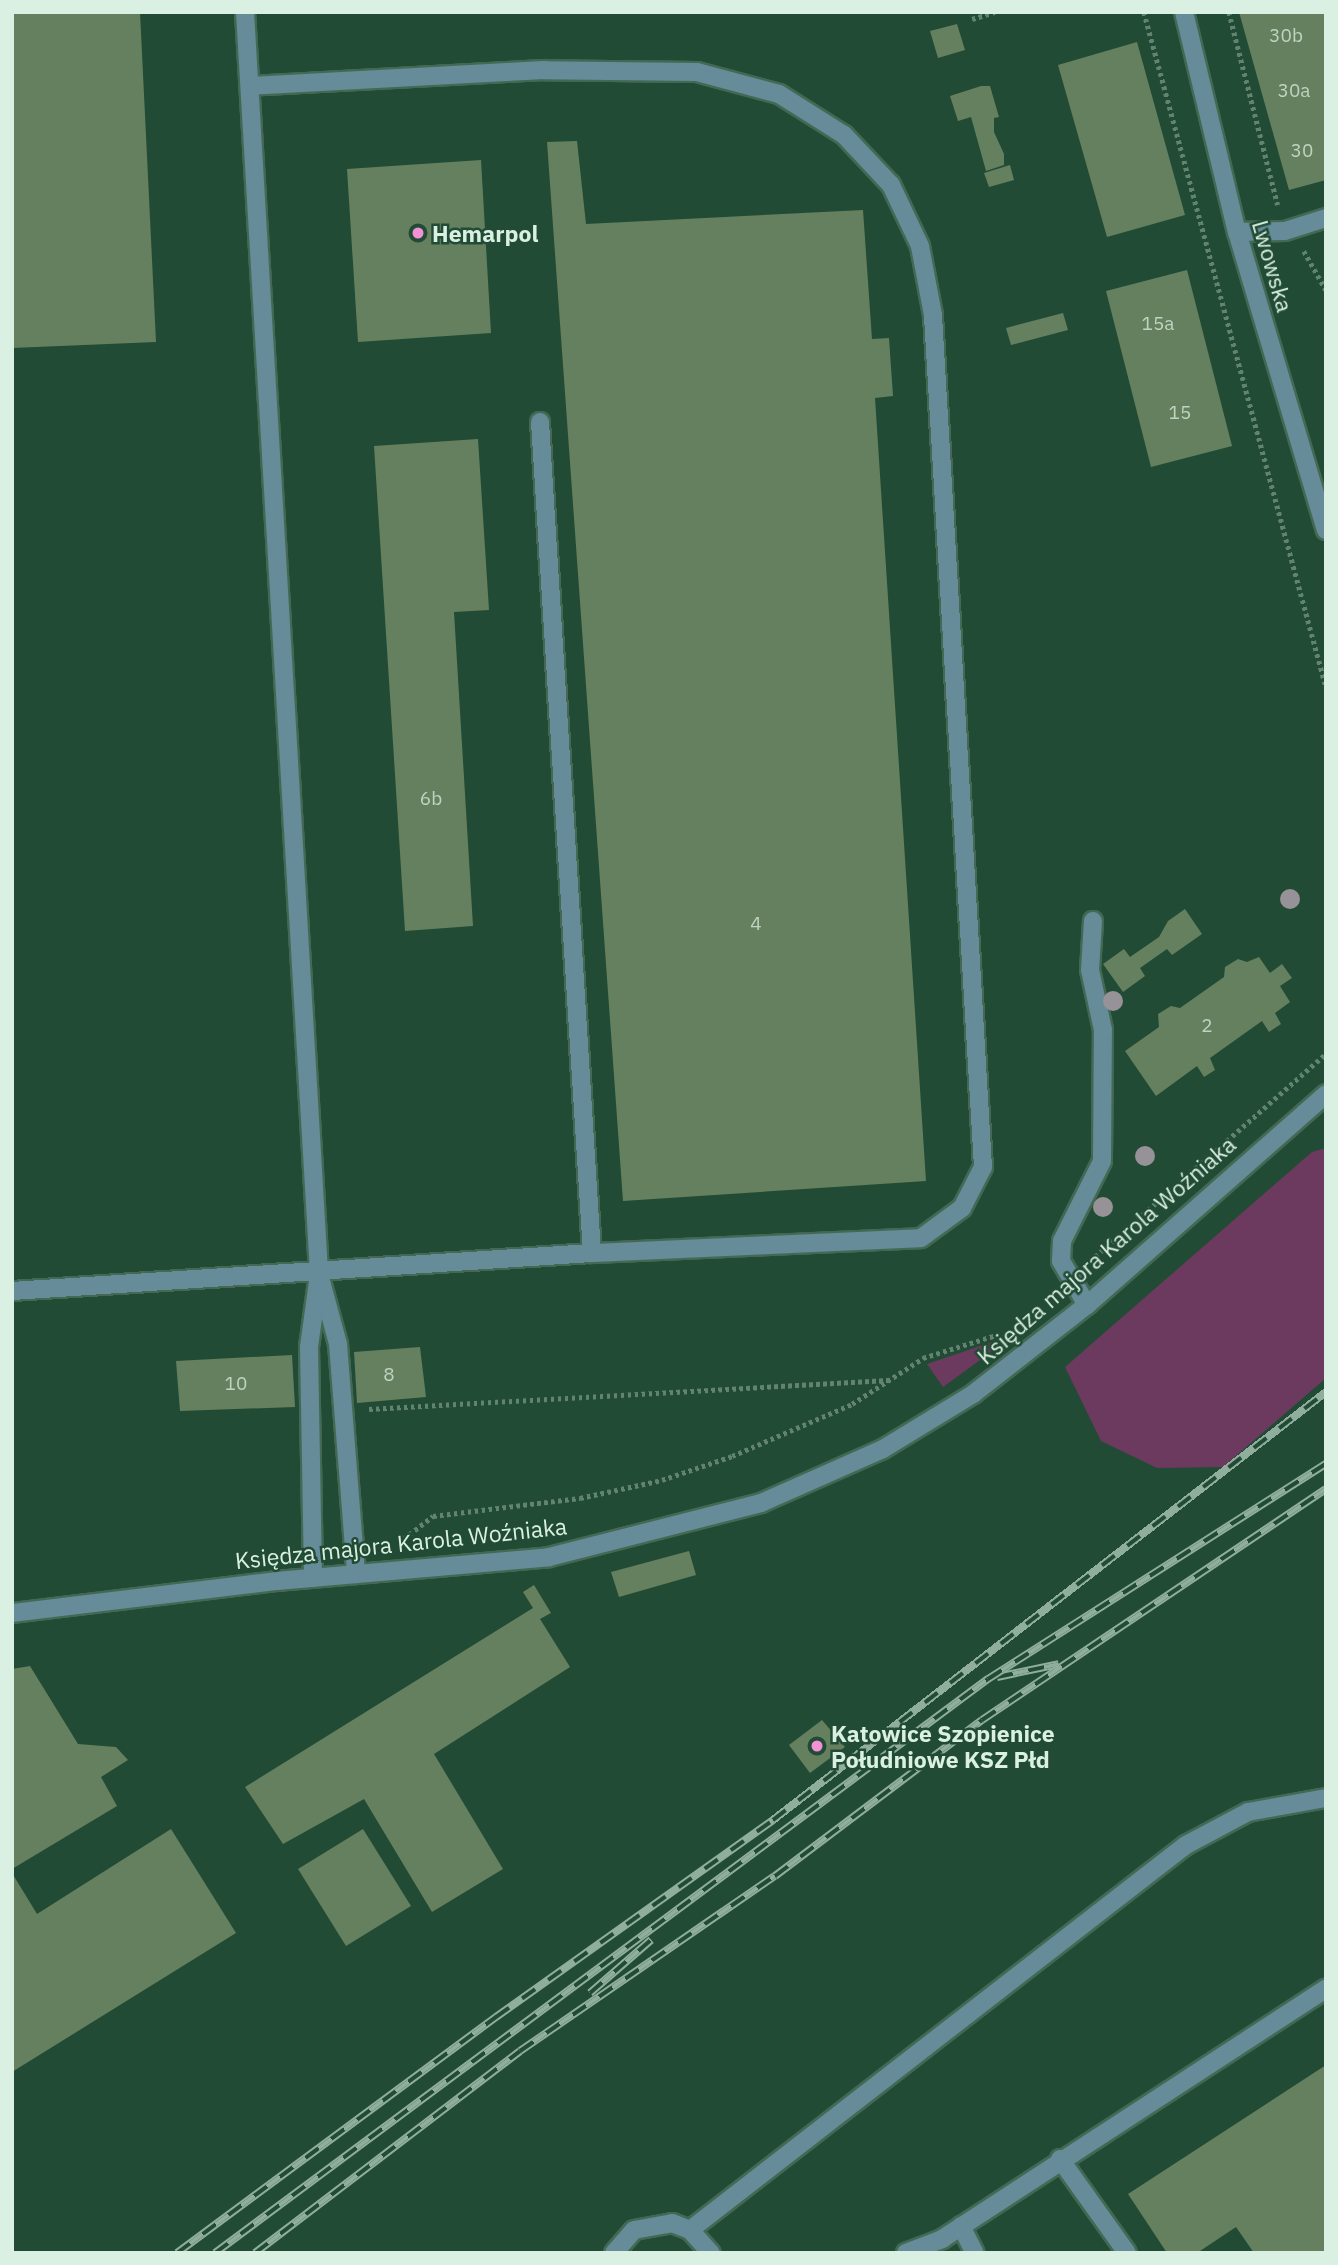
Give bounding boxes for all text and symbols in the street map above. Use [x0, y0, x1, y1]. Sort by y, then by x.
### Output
house number: 30b [1269, 25, 1303, 47]
house number: 30a [1278, 80, 1310, 102]
house number: 30 [1291, 140, 1313, 162]
street label: Lwowska [1247, 217, 1299, 315]
place label: Hemarpol [432, 219, 538, 247]
marker: Hemarpol [410, 225, 426, 241]
house number: 15a [1142, 313, 1174, 335]
house number: 15 [1169, 402, 1191, 424]
house number: 6b [420, 788, 442, 810]
house number: 4 [750, 913, 762, 935]
house number: 2 [1201, 1015, 1213, 1037]
street label: Księdza majora Karola Woźniaka [971, 1130, 1241, 1370]
house number: 8 [383, 1364, 395, 1386]
house number: 10 [225, 1373, 247, 1395]
street label: Księdza majora Karola Woźniaka [234, 1512, 568, 1574]
place label: Katowice Szopienice Południowe KSZ Płd [831, 1719, 1055, 1773]
marker: Katowice Szopienice Południowe KSZ Płd [809, 1738, 825, 1754]

